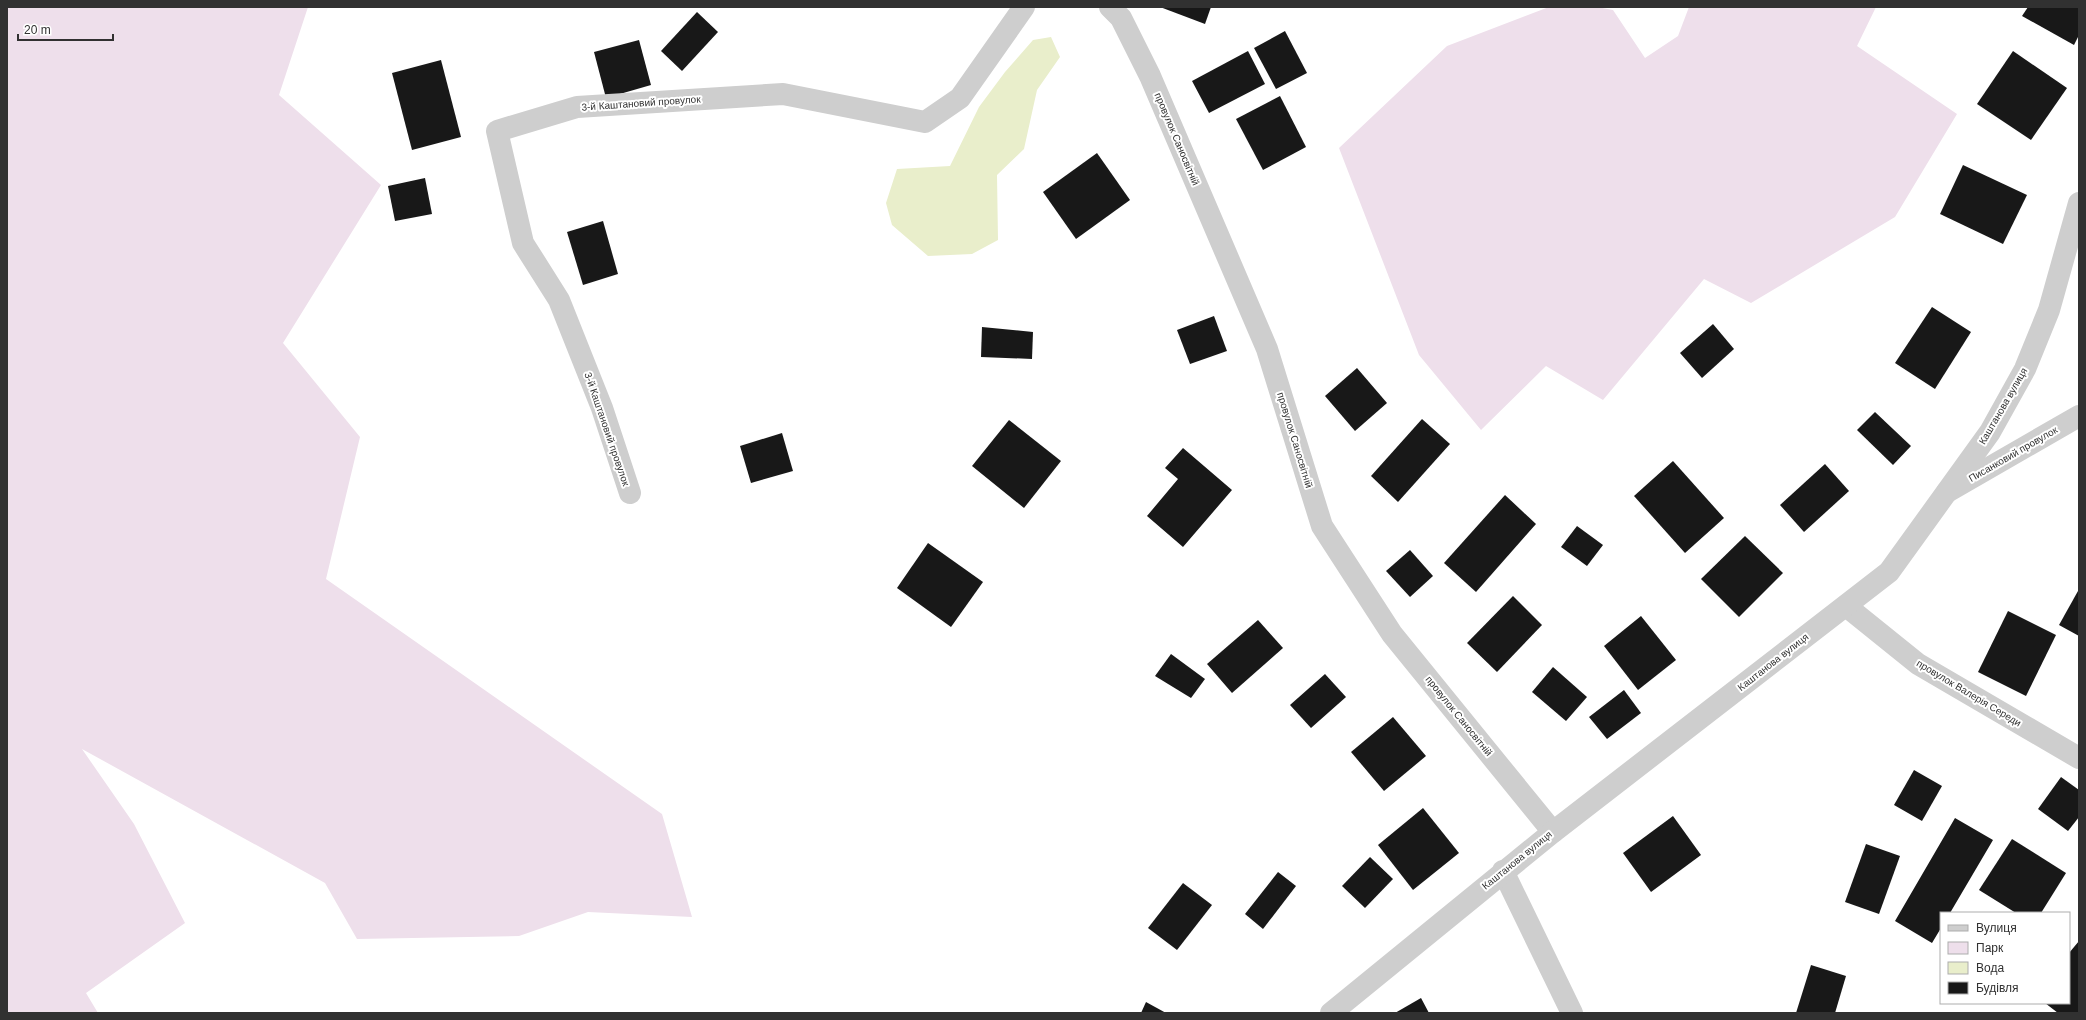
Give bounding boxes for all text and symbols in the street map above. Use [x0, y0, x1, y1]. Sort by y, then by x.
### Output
scale bar [18, 16, 113, 42]
text: 20 m [24, 23, 51, 37]
street label: провулок Саносвітній [1152, 91, 1202, 187]
street label: 3-й Каштановий провулок [581, 93, 702, 113]
street label: Каштанова вулиця [1977, 366, 2029, 446]
street label: 3-й Каштановий провулок [582, 371, 632, 488]
street label: провулок Саносвітній [1275, 391, 1315, 489]
street label: Писанковий провулок [1967, 424, 2060, 484]
street label: Каштанова вулиця [1736, 631, 1810, 693]
street label: провулок Валерія Середи [1915, 657, 2023, 729]
street label: провулок Саносвітній [1423, 674, 1495, 758]
street label: Каштанова вулиця [1480, 829, 1554, 891]
legend [1940, 912, 2070, 1004]
text: Вулиця [1976, 921, 2017, 935]
text: Парк [1976, 941, 2004, 955]
text: Вода [1976, 961, 2004, 975]
text: Будівля [1976, 981, 2018, 995]

